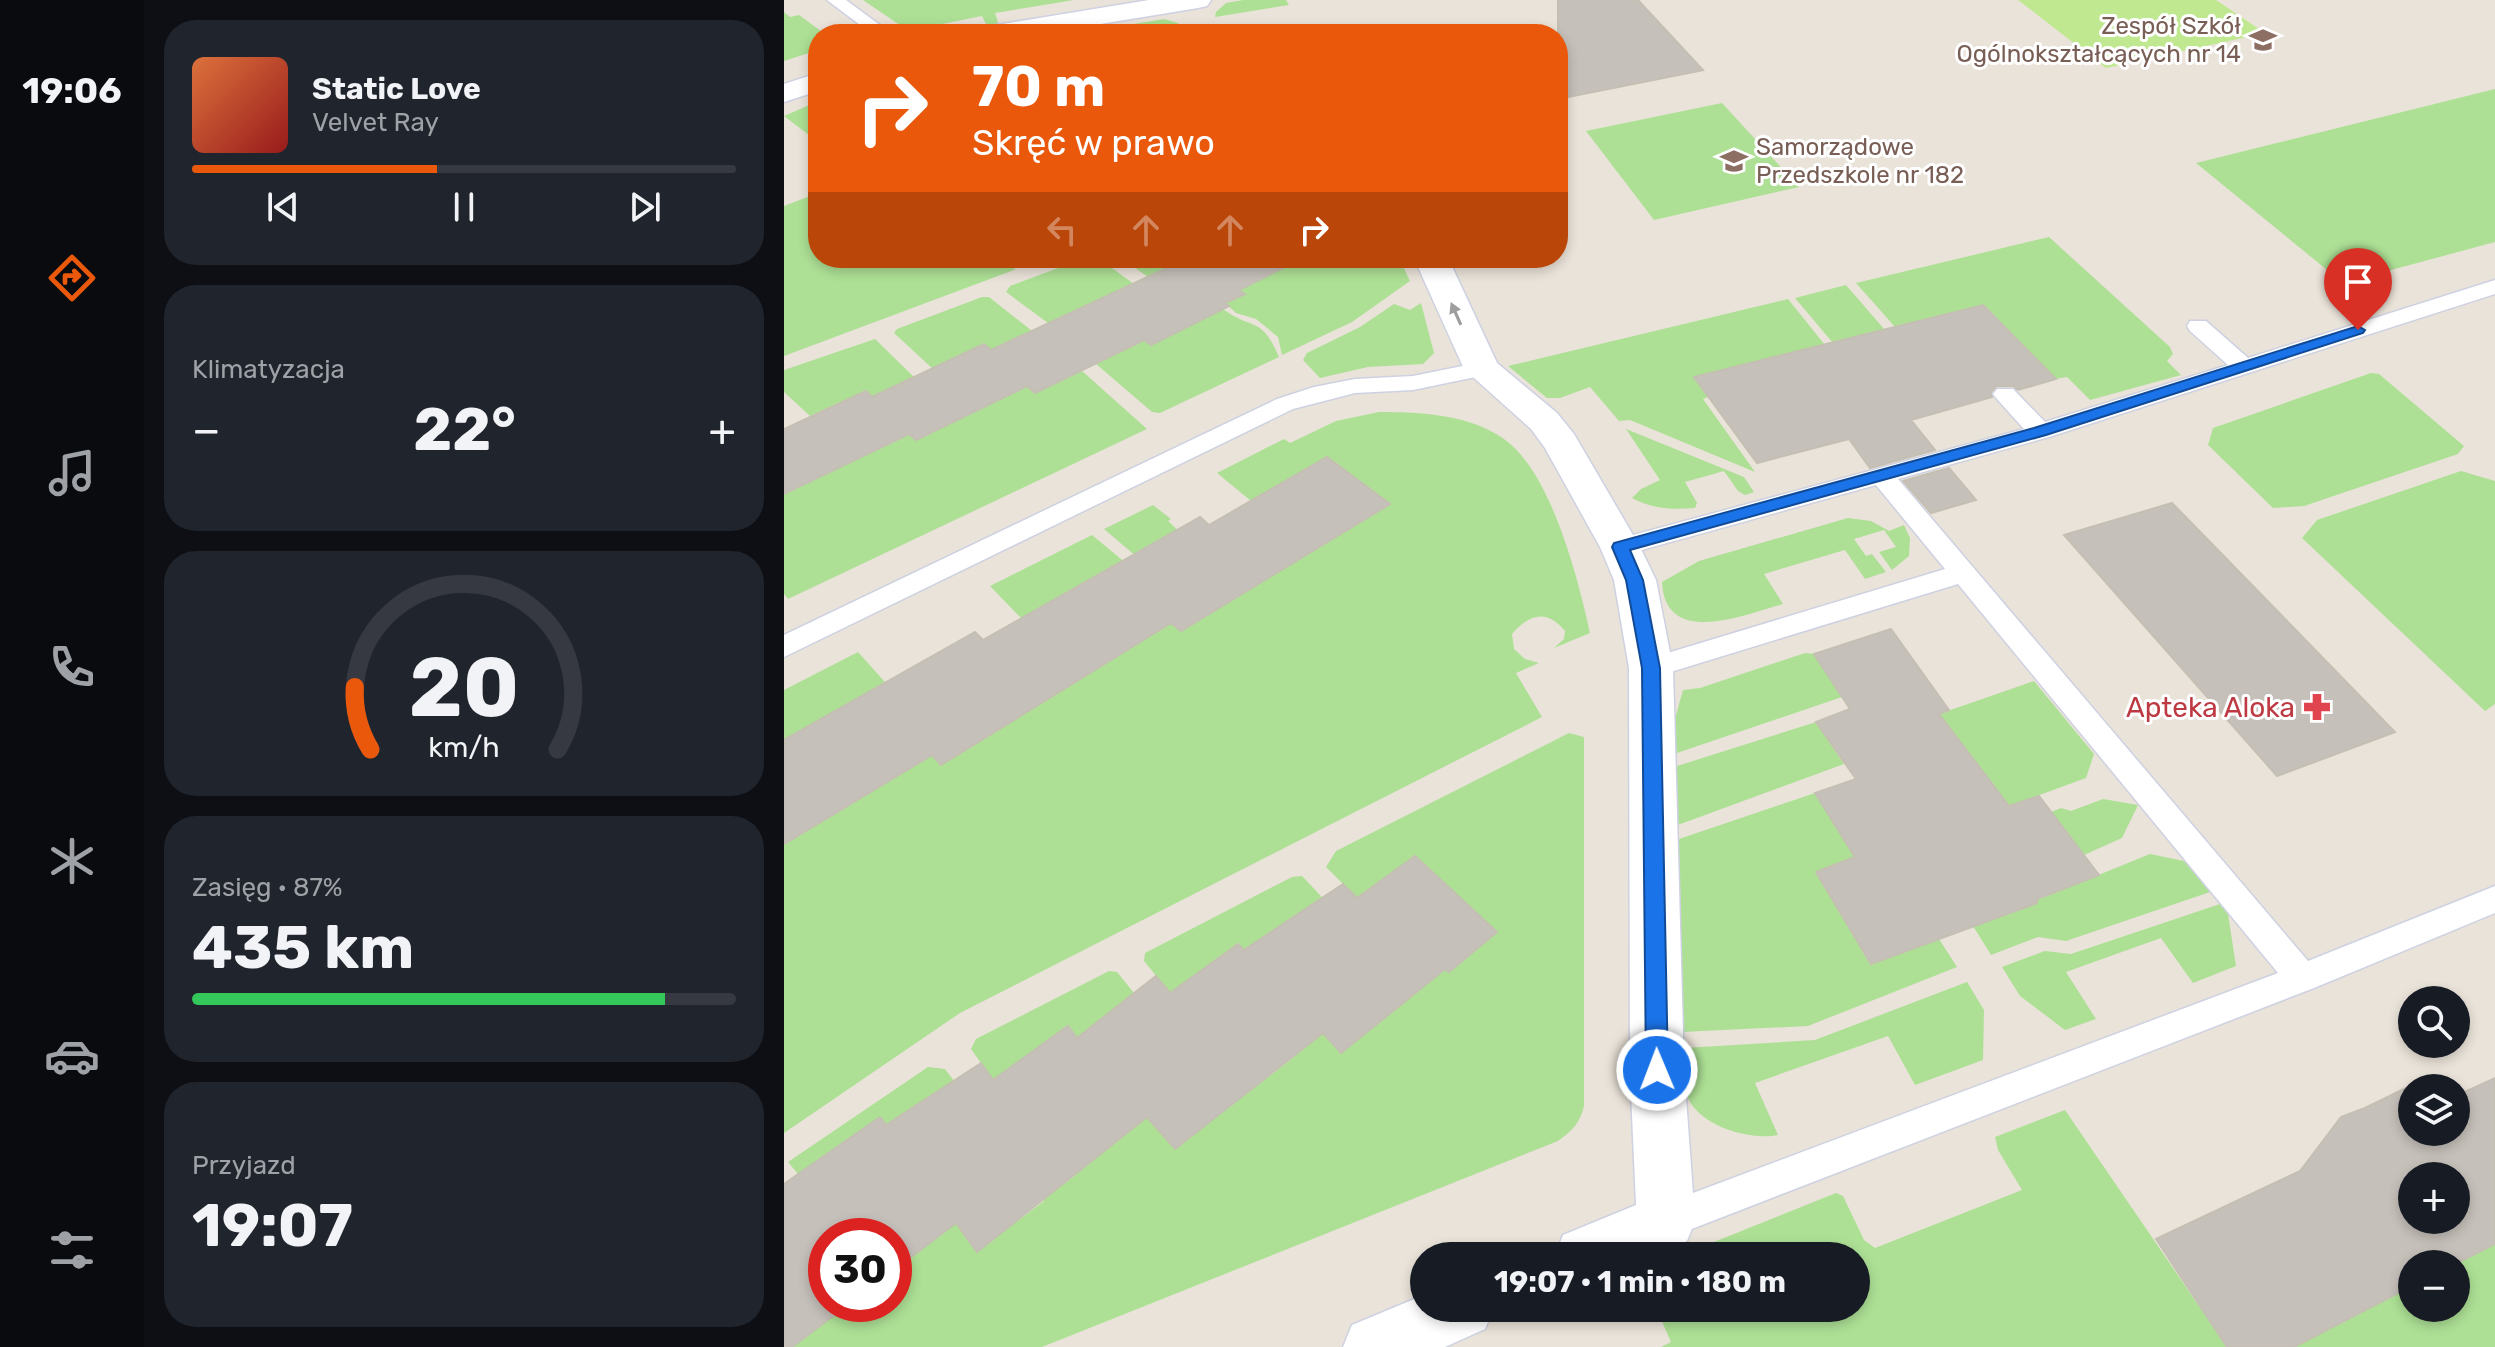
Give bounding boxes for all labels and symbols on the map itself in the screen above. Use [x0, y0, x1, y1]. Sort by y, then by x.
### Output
place label: Zespół Szkół Ogólnokształcących nr 14 [1957, 12, 2241, 68]
school or university icon: Zespół Szkół Ogólnokształcących nr 14 [2248, 25, 2278, 55]
place label: Samorządowe Przedszkole nr 182 [1756, 133, 1964, 189]
school or university icon: Samorządowe Przedszkole nr 182 [1719, 146, 1749, 176]
pin [2324, 248, 2392, 330]
one-way arrow [1450, 302, 1463, 325]
place label: Apteka Aloka [2126, 691, 2295, 724]
pharmacy icon: Apteka Aloka [2302, 692, 2332, 722]
position arrow [1615, 1028, 1699, 1112]
speed limit sign: 30 [808, 1218, 912, 1322]

